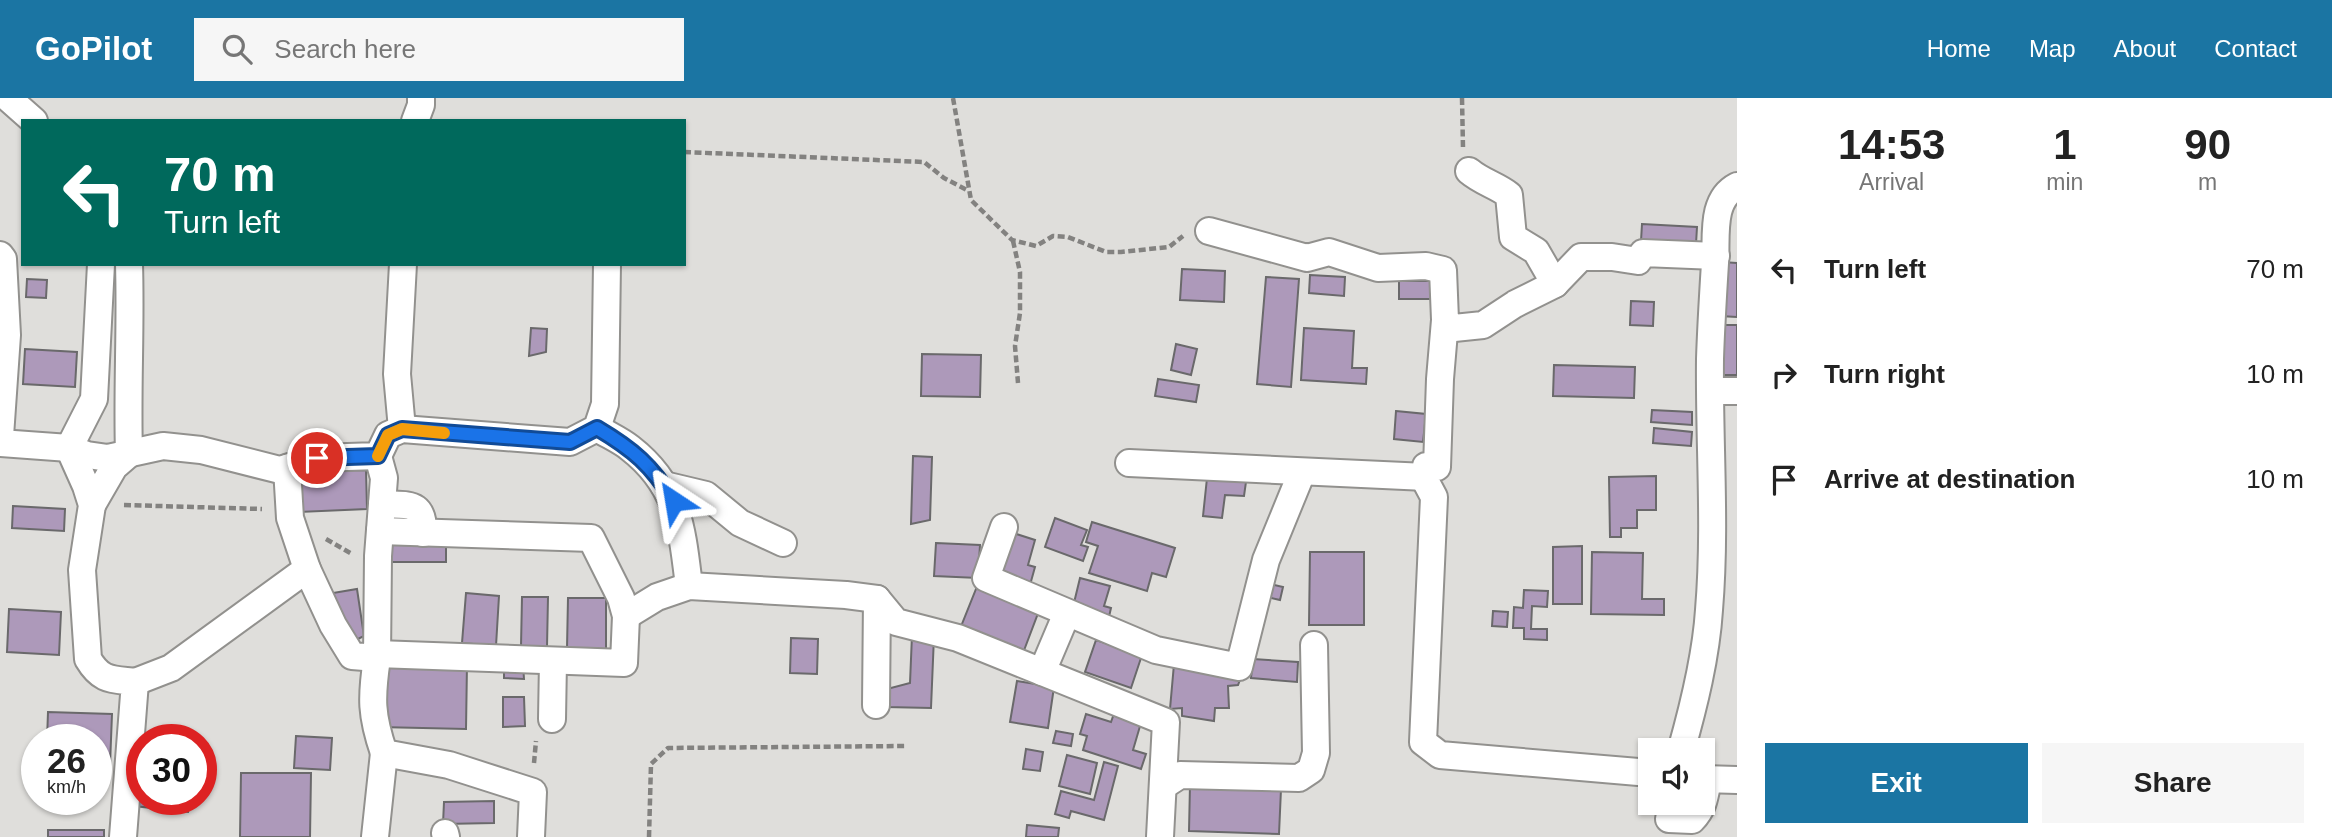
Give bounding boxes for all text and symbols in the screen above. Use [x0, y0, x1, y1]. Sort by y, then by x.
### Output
search box [194, 18, 684, 81]
text: GoPilot [35, 30, 152, 67]
icon: search [218, 30, 256, 68]
text: Search here [274, 34, 416, 64]
text: Home [1927, 35, 1991, 62]
text: Map [2029, 35, 2076, 62]
text: About [2114, 35, 2176, 62]
text: Contact [2214, 35, 2297, 62]
text: 14:53 [1838, 121, 1945, 168]
text: 1 [2053, 121, 2077, 168]
text: 90 [2184, 121, 2231, 168]
icon: left [49, 147, 140, 238]
text: 70 m [164, 147, 276, 201]
text: Arrival [1859, 169, 1924, 195]
text: min [2046, 169, 2083, 195]
text: m [2198, 169, 2217, 195]
text: Turn left [164, 204, 280, 240]
icon: left [1765, 251, 1803, 289]
text: Turn left [1824, 254, 1926, 284]
text: 70 m [2246, 254, 2304, 284]
icon: right [1765, 356, 1803, 394]
text: Turn right [1824, 359, 1945, 389]
text: 10 m [2246, 359, 2304, 389]
pin [287, 428, 347, 488]
icon: arrive [298, 439, 336, 477]
icon: arrive [1765, 461, 1803, 499]
position arrow [637, 464, 711, 538]
text: Arrive at destination [1824, 464, 2075, 494]
text: 10 m [2246, 464, 2304, 494]
speed limit sign: 30 [126, 724, 217, 815]
map controls [1638, 738, 1715, 815]
button: sound [1638, 738, 1715, 815]
text: 26 [47, 741, 86, 780]
button: Exit [1765, 743, 2028, 823]
button: Share [2042, 743, 2304, 823]
text: km/h [47, 777, 86, 797]

